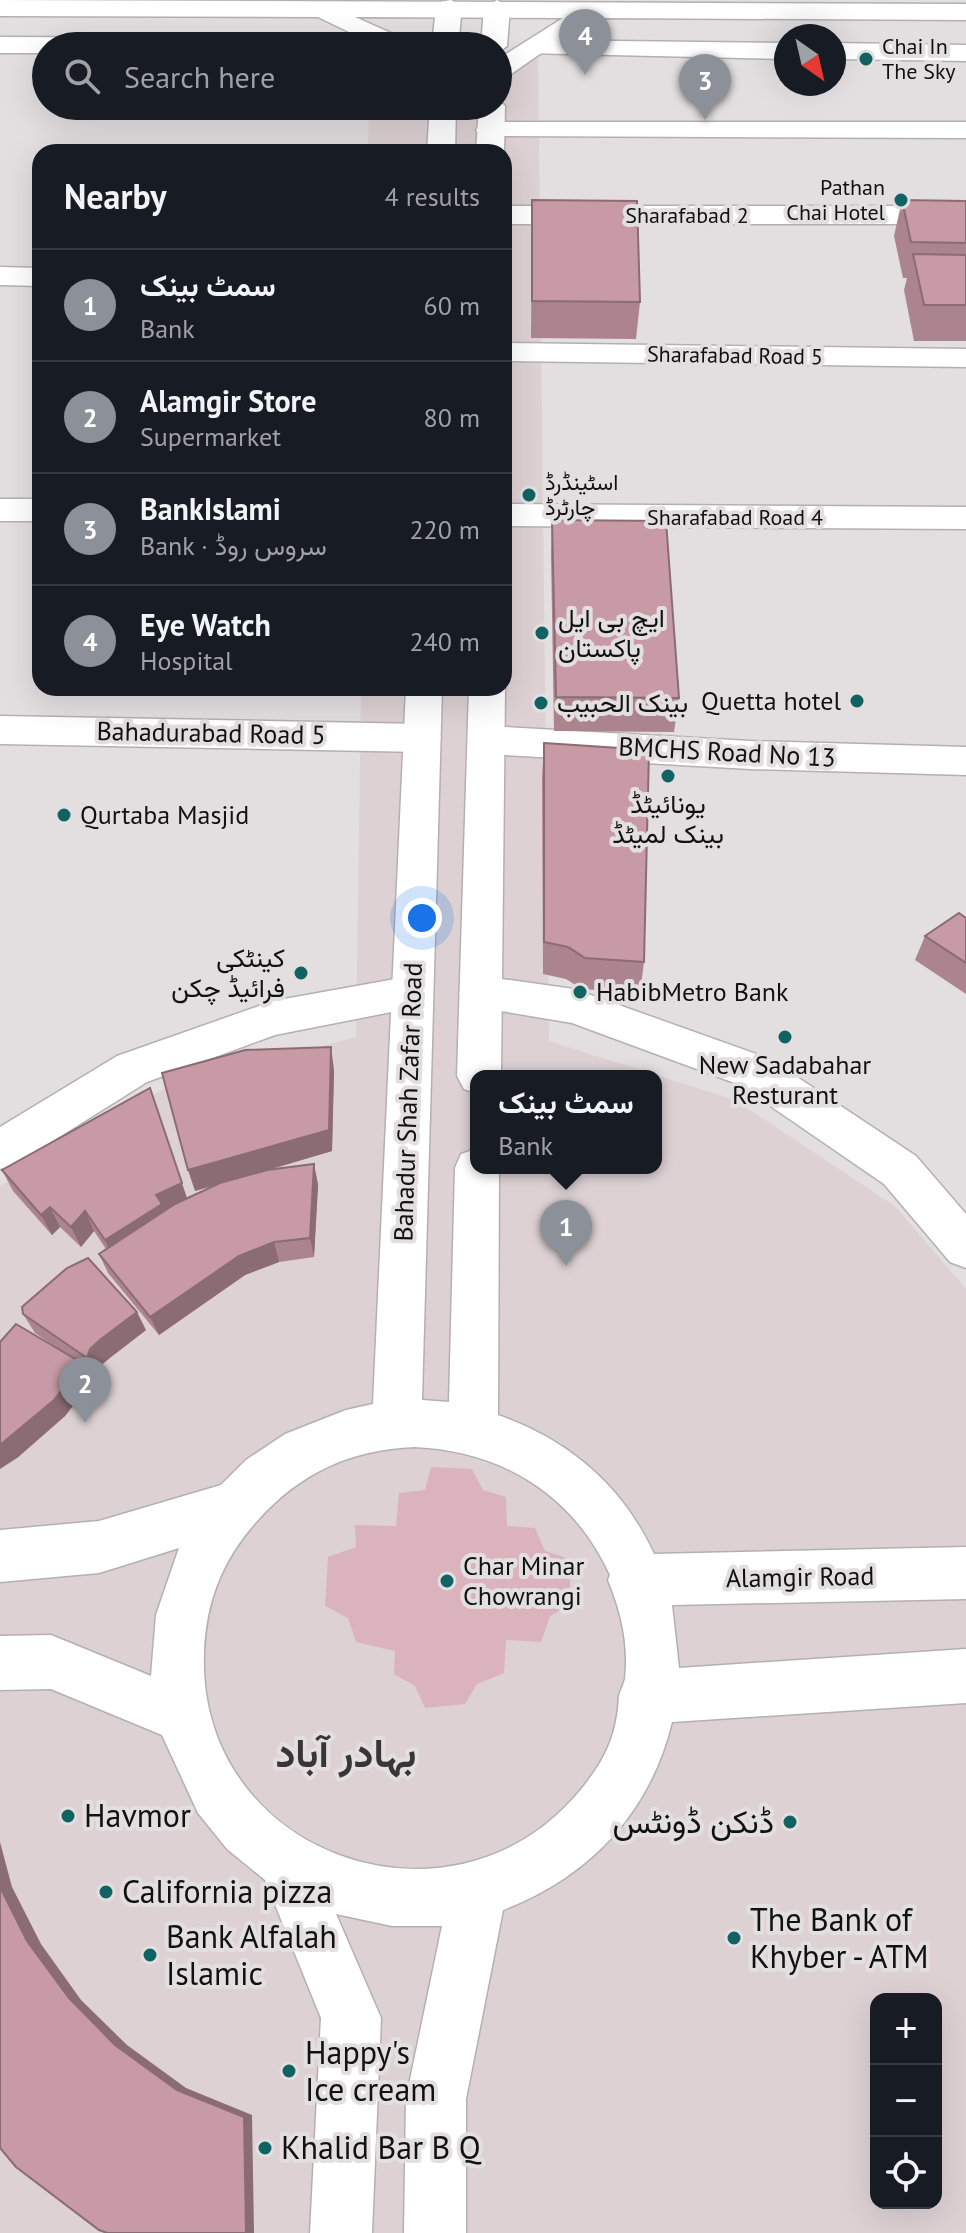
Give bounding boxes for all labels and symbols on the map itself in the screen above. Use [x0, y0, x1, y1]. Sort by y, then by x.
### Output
pin: 4 [559, 9, 611, 75]
north arrow [774, 24, 846, 96]
place label: Chai In The Sky [882, 32, 956, 85]
marker: Chai In The Sky [857, 50, 875, 68]
pin: 3 [679, 54, 731, 120]
place label: Pathan Chai Hotel [786, 173, 886, 226]
marker: Pathan Chai Hotel [892, 191, 910, 209]
street label: Sharafabad 2 [625, 201, 749, 229]
street label: Sharafabad Road 5 [647, 339, 823, 371]
place label: اسٹینڈرڈ چارٹرڈ [545, 468, 618, 522]
marker: اسٹینڈرڈ چارٹرڈ [520, 486, 538, 504]
street label: Sharafabad Road 4 [647, 503, 823, 531]
place label: ایچ بی ایل پاکستان [558, 601, 665, 666]
marker: ایچ بی ایل پاکستان [533, 624, 551, 642]
place label: Quetta hotel [701, 684, 841, 717]
place label: بينک الحبيب [557, 686, 688, 719]
marker: Quetta hotel [848, 692, 866, 710]
marker: بينک الحبيب [532, 694, 550, 712]
street label: Bahadurabad Road 5 [96, 714, 326, 751]
street label: BMCHS Road No 13 [618, 729, 837, 774]
marker: یونائیٹڈ بینک لمیٹڈ [659, 767, 677, 785]
place label: یونائیٹڈ بینک لمیٹڈ [612, 787, 724, 850]
place label: Qurtaba Masjid [80, 798, 249, 831]
marker: Qurtaba Masjid [55, 806, 73, 824]
your location [402, 898, 442, 938]
place label: کینٹکی فرائیڈ چکن [171, 941, 285, 1006]
street label: Bahadur Shah Zafar Road [386, 962, 429, 1242]
marker: کینٹکی فرائیڈ چکن [292, 964, 310, 982]
place label: HabibMetro Bank [596, 975, 789, 1008]
marker: HabibMetro Bank [571, 983, 589, 1001]
marker: New Sadabahar Resturant [776, 1028, 794, 1046]
place label: New Sadabahar Resturant [699, 1048, 871, 1111]
pin: 1 [540, 1200, 592, 1266]
pin: 2 [59, 1357, 111, 1423]
place label: Char Minar Chowrangi [463, 1549, 584, 1612]
street label: Alamgir Road [725, 1559, 875, 1594]
marker: Char Minar Chowrangi [438, 1572, 456, 1590]
district label: بہادر آباد [275, 1726, 417, 1778]
place label: Havmor [84, 1794, 191, 1836]
place label: ڈنکن ڈونٹس [613, 1800, 774, 1842]
marker: Havmor [59, 1807, 77, 1825]
marker: ڈنکن ڈونٹس [781, 1813, 799, 1831]
place label: California pizza [122, 1870, 332, 1912]
marker: California pizza [97, 1883, 115, 1901]
place label: The Bank of Khyber - ATM [750, 1898, 928, 1977]
place label: Bank Alfalah Islamic [166, 1915, 337, 1994]
marker: The Bank of Khyber - ATM [725, 1929, 743, 1947]
marker: Bank Alfalah Islamic [141, 1946, 159, 1964]
place label: Happy's Ice cream [305, 2031, 436, 2110]
marker: Happy's Ice cream [280, 2062, 298, 2080]
place label: Khalid Bar B Q [281, 2126, 482, 2168]
marker: Khalid Bar B Q [256, 2139, 274, 2157]

